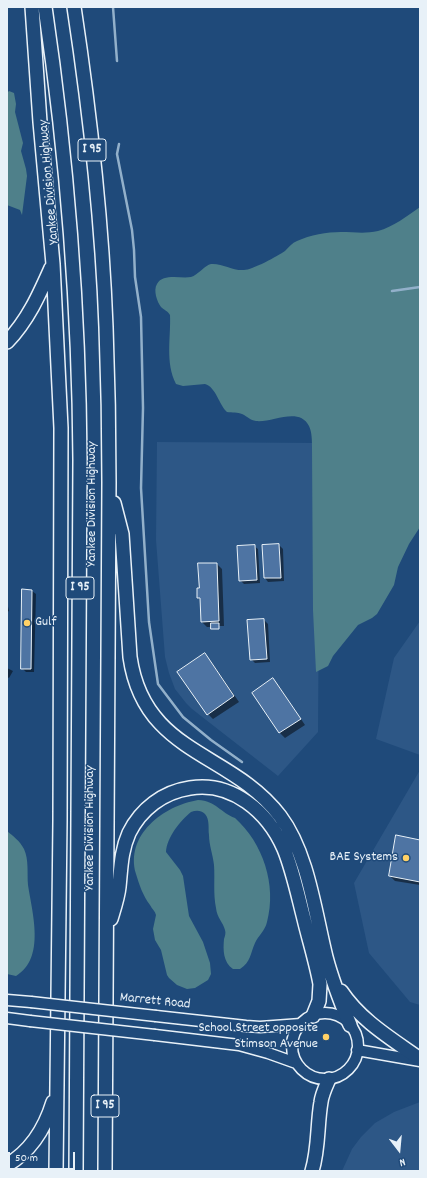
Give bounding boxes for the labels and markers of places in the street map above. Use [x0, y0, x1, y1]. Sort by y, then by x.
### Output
place label: Gulf [35, 615, 56, 631]
marker: Gulf [22, 618, 32, 628]
place label: BAE Systems [330, 850, 398, 866]
marker: BAE Systems [401, 853, 411, 863]
place label: School Street opposite Stimson Avenue [198, 1021, 318, 1054]
marker: School Street opposite Stimson Avenue [321, 1032, 331, 1042]

